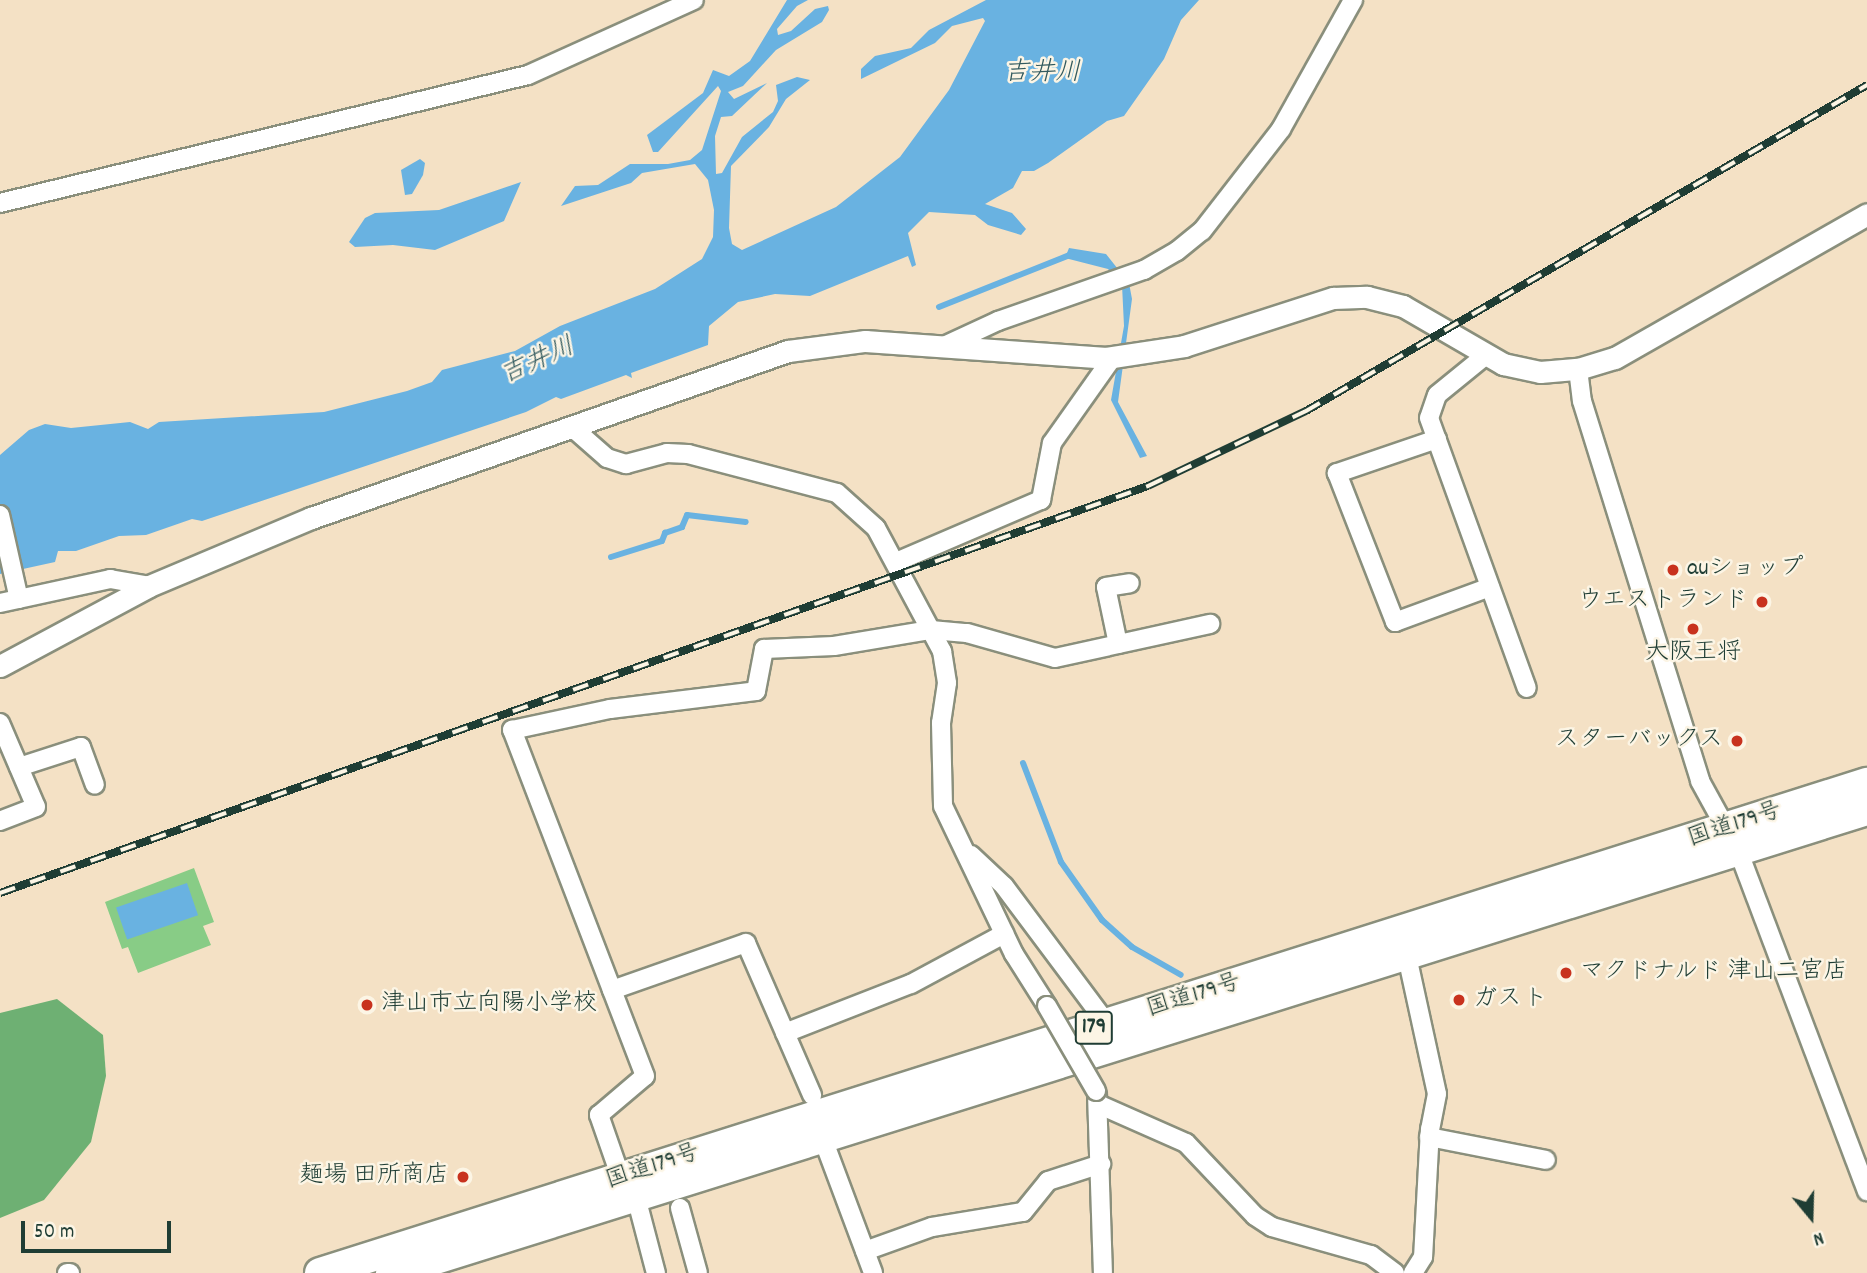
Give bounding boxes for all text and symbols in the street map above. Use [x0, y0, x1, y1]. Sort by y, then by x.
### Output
water label: 吉井川 [1003, 58, 1081, 90]
water label: 吉井川 [496, 332, 580, 392]
place label: auショップ [1687, 556, 1805, 584]
marker: auショップ [1665, 562, 1681, 578]
place label: ウエストランド [1580, 588, 1748, 616]
marker: ウエストランド [1754, 594, 1770, 610]
marker: 大阪王将 [1685, 621, 1701, 637]
place label: 大阪王将 [1645, 640, 1741, 668]
place label: スターバックス [1555, 727, 1723, 755]
marker: スターバックス [1729, 733, 1745, 749]
street label: 国道179号 [1684, 797, 1786, 855]
place label: マクドナルド 津山二宮店 [1580, 959, 1849, 987]
marker: マクドナルド 津山二宮店 [1558, 965, 1574, 981]
street label: 国道179号 [1143, 969, 1245, 1025]
place label: ガスト [1473, 986, 1545, 1014]
place label: 津山市立向陽小学校 [381, 991, 597, 1019]
marker: ガスト [1451, 992, 1467, 1008]
marker: 津山市立向陽小学校 [359, 997, 375, 1013]
road number: 179 [1075, 1009, 1113, 1048]
street label: 国道179号 [602, 1139, 704, 1197]
place label: 麺場 田所商店 [300, 1163, 449, 1191]
marker: 麺場 田所商店 [455, 1169, 471, 1185]
north arrow [1776, 1182, 1846, 1252]
scale bar [24, 1206, 175, 1250]
text: 50 m [34, 1218, 74, 1248]
text: N [1809, 1223, 1827, 1252]

